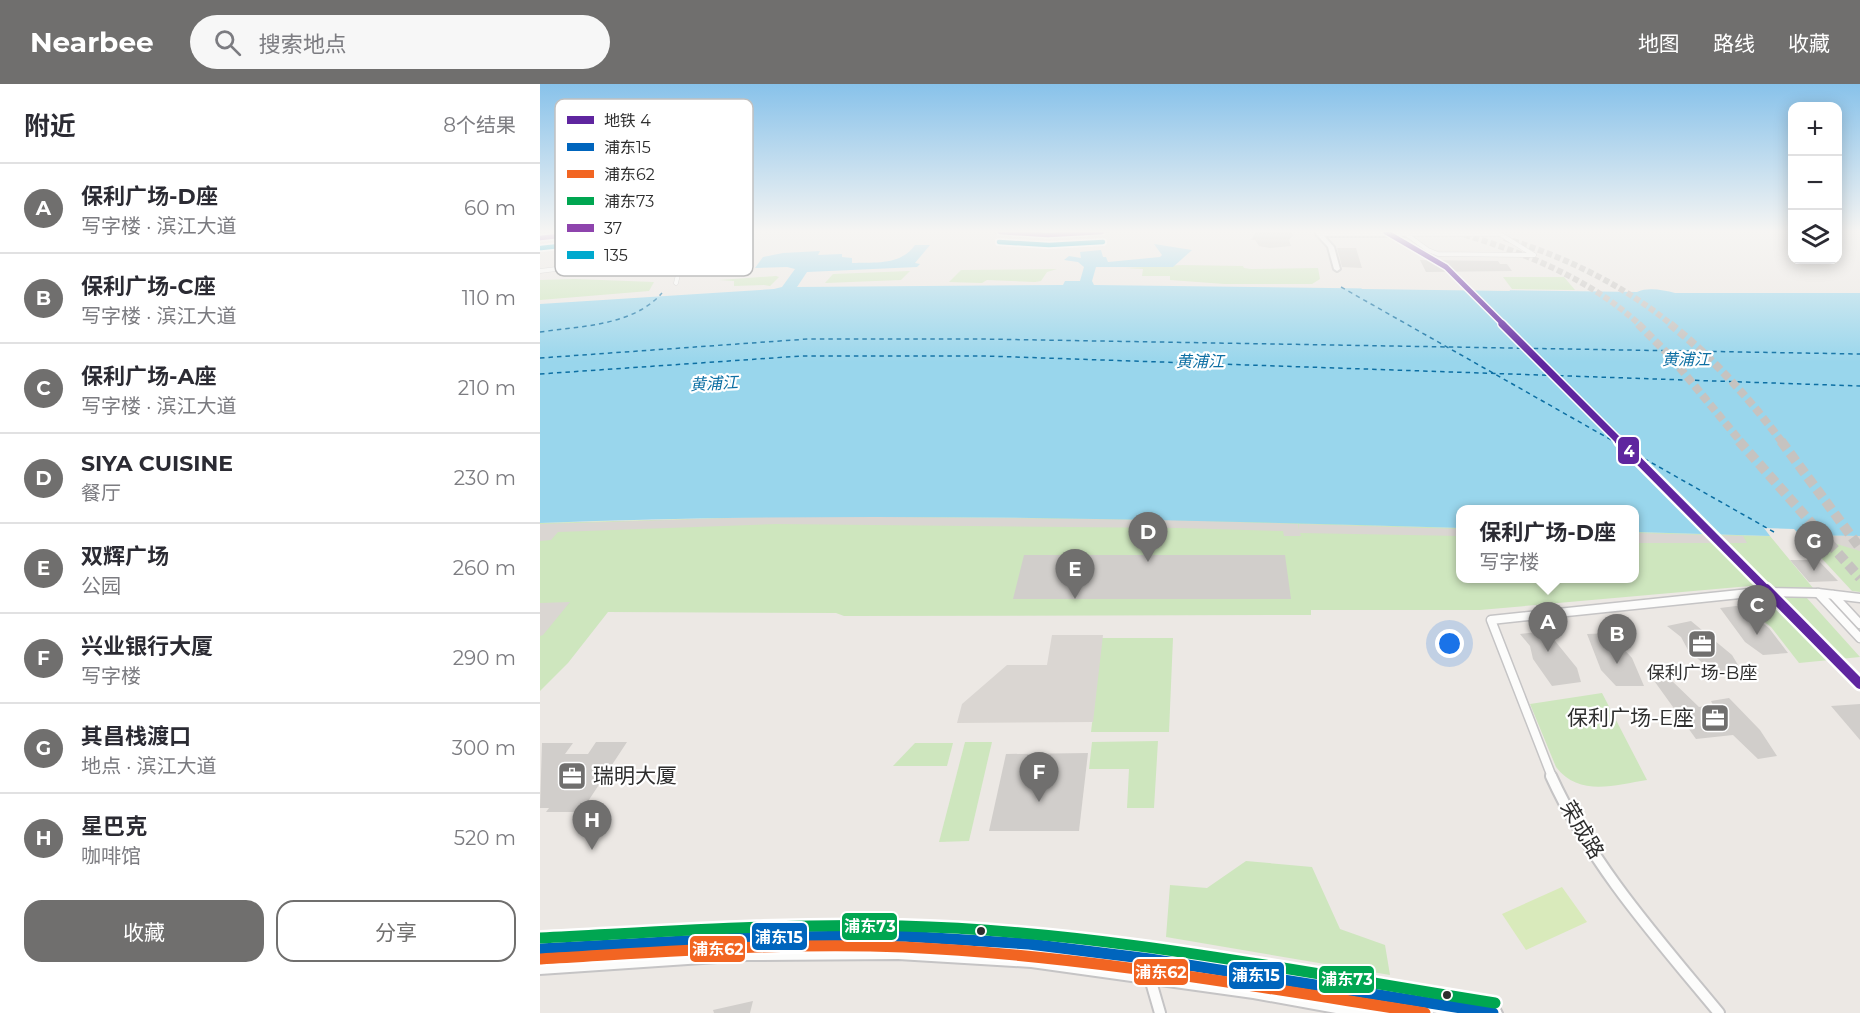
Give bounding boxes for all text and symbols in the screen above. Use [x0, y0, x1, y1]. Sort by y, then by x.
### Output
search box [190, 15, 610, 69]
text: Nearbee [30, 25, 154, 59]
icon: search [211, 26, 244, 59]
text: 搜索地点 [259, 31, 347, 58]
text: 地图 [1638, 31, 1680, 56]
text: 路线 [1713, 31, 1755, 56]
text: 收藏 [1788, 31, 1830, 56]
legend [555, 99, 753, 276]
map controls [1788, 102, 1842, 264]
button: + [1788, 102, 1842, 156]
text: 附近 [24, 110, 76, 142]
text: 地铁 4 [604, 111, 651, 130]
text: 8个结果 [443, 113, 516, 137]
text: 浦东15 [604, 138, 651, 157]
button: − [1788, 156, 1842, 210]
text: 浦东62 [604, 165, 655, 184]
text: 保利广场-D座 [81, 183, 218, 210]
text: 浦东73 [604, 192, 654, 211]
text: A [36, 196, 51, 220]
text: 60 m [464, 196, 516, 220]
button: layers [1788, 210, 1842, 264]
text: 写字楼 · 滨江大道 [81, 214, 237, 238]
text: 37 [604, 219, 622, 238]
text: 135 [604, 246, 628, 265]
text: 保利广场-C座 [81, 273, 215, 300]
text: B [36, 286, 51, 310]
text: 110 m [462, 286, 516, 310]
text: 写字楼 · 滨江大道 [81, 304, 237, 328]
water label: 黄浦江 [1662, 350, 1712, 369]
water label: 黄浦江 [1176, 352, 1226, 371]
text: 保利广场-A座 [81, 363, 216, 390]
water label: 黄浦江 [690, 373, 740, 394]
text: C [36, 376, 51, 400]
text: 210 m [458, 376, 516, 400]
text: 写字楼 · 滨江大道 [81, 394, 237, 418]
line badge: 4 [1617, 436, 1640, 465]
text: 4 [1623, 442, 1635, 461]
text: SIYA CUISINE [81, 450, 233, 477]
text: D [35, 466, 52, 490]
text: 230 m [454, 466, 516, 490]
text: 餐厅 [81, 481, 121, 505]
popup [1456, 505, 1639, 583]
pin: D [1128, 512, 1168, 562]
text: 保利广场-D座 [1479, 519, 1616, 546]
pin: G [1794, 522, 1834, 571]
text: 双辉广场 [81, 543, 169, 570]
pin: E [1056, 550, 1094, 599]
text: 写字楼 [1479, 550, 1539, 574]
text: E [37, 556, 50, 580]
text: 260 m [453, 556, 516, 580]
text: 公园 [81, 574, 121, 598]
pin: C [1738, 586, 1776, 635]
pin: A [1528, 602, 1568, 652]
pin: B [1598, 614, 1636, 664]
office icon: 保利广场-B座 [1686, 628, 1718, 660]
your location [1435, 629, 1464, 658]
text: 兴业银行大厦 [81, 633, 213, 660]
text: F [37, 646, 50, 670]
text: 290 m [453, 646, 516, 670]
place label: 保利广场-B座 [1647, 662, 1757, 684]
text: 写字楼 [81, 664, 141, 688]
office icon: 保利广场-E座 [1699, 702, 1731, 734]
place label: 保利广场-E座 [1567, 705, 1694, 730]
text: 其昌栈渡口 [81, 723, 191, 750]
text: G [36, 736, 51, 760]
text: 300 m [452, 736, 516, 760]
pin: F [1020, 752, 1058, 802]
text: 地点 · 滨江大道 [81, 754, 217, 778]
office icon: 瑞明大厦 [556, 760, 588, 792]
place label: 瑞明大厦 [593, 763, 677, 788]
street label: 荣成路 [1555, 796, 1609, 863]
pin: H [572, 800, 612, 850]
text: 星巴克 [81, 813, 147, 840]
text: H [35, 826, 52, 850]
text: 520 m [454, 826, 516, 850]
text: 咖啡馆 [81, 844, 141, 868]
button: 收藏 [24, 900, 264, 962]
button: 分享 [276, 900, 516, 962]
line badge: 浦东73 [841, 912, 898, 941]
text: 浦东73 [844, 917, 896, 936]
line badge: 浦东15 [751, 922, 808, 951]
unlabelled marker [975, 925, 987, 937]
text: 浦东15 [755, 928, 803, 947]
line badge: 浦东62 [689, 935, 746, 963]
text: 浦东62 [692, 940, 744, 959]
line badge: 浦东62 [1133, 958, 1189, 986]
line badge: 浦东15 [1228, 961, 1285, 990]
text: 浦东62 [1135, 963, 1187, 982]
line badge: 浦东73 [1318, 965, 1375, 994]
text: 浦东15 [1232, 966, 1280, 985]
text: 浦东73 [1321, 970, 1373, 989]
unlabelled marker [1441, 989, 1453, 1001]

